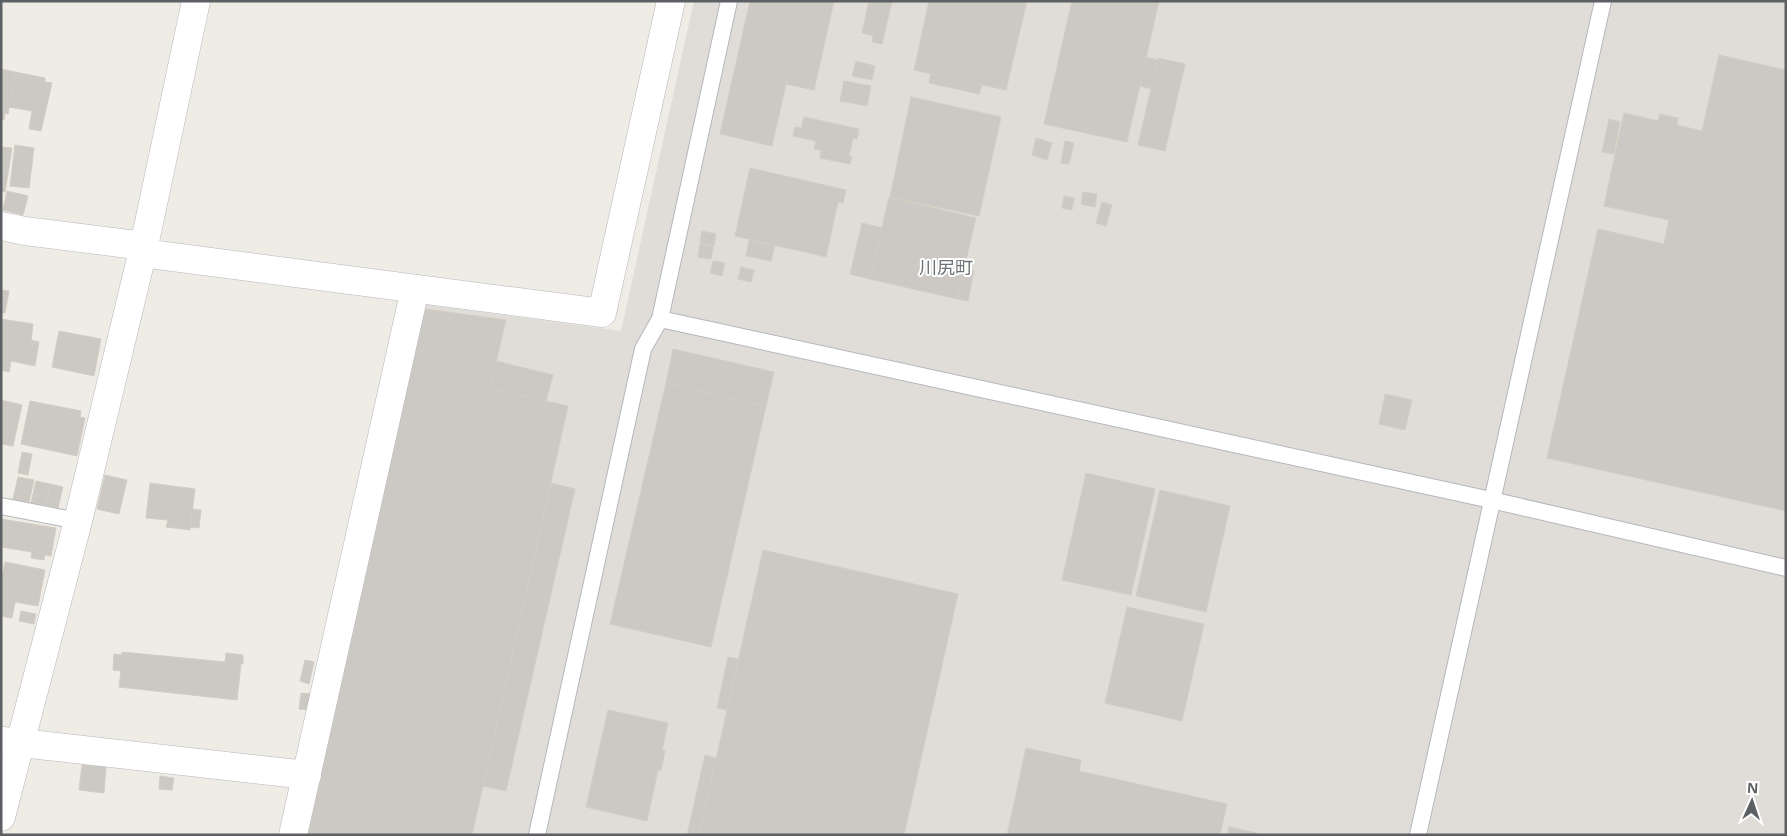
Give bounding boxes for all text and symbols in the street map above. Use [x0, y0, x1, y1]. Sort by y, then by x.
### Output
district label: 川尻町 [919, 255, 973, 279]
north arrow [1727, 776, 1777, 826]
text: N [1747, 778, 1759, 797]

